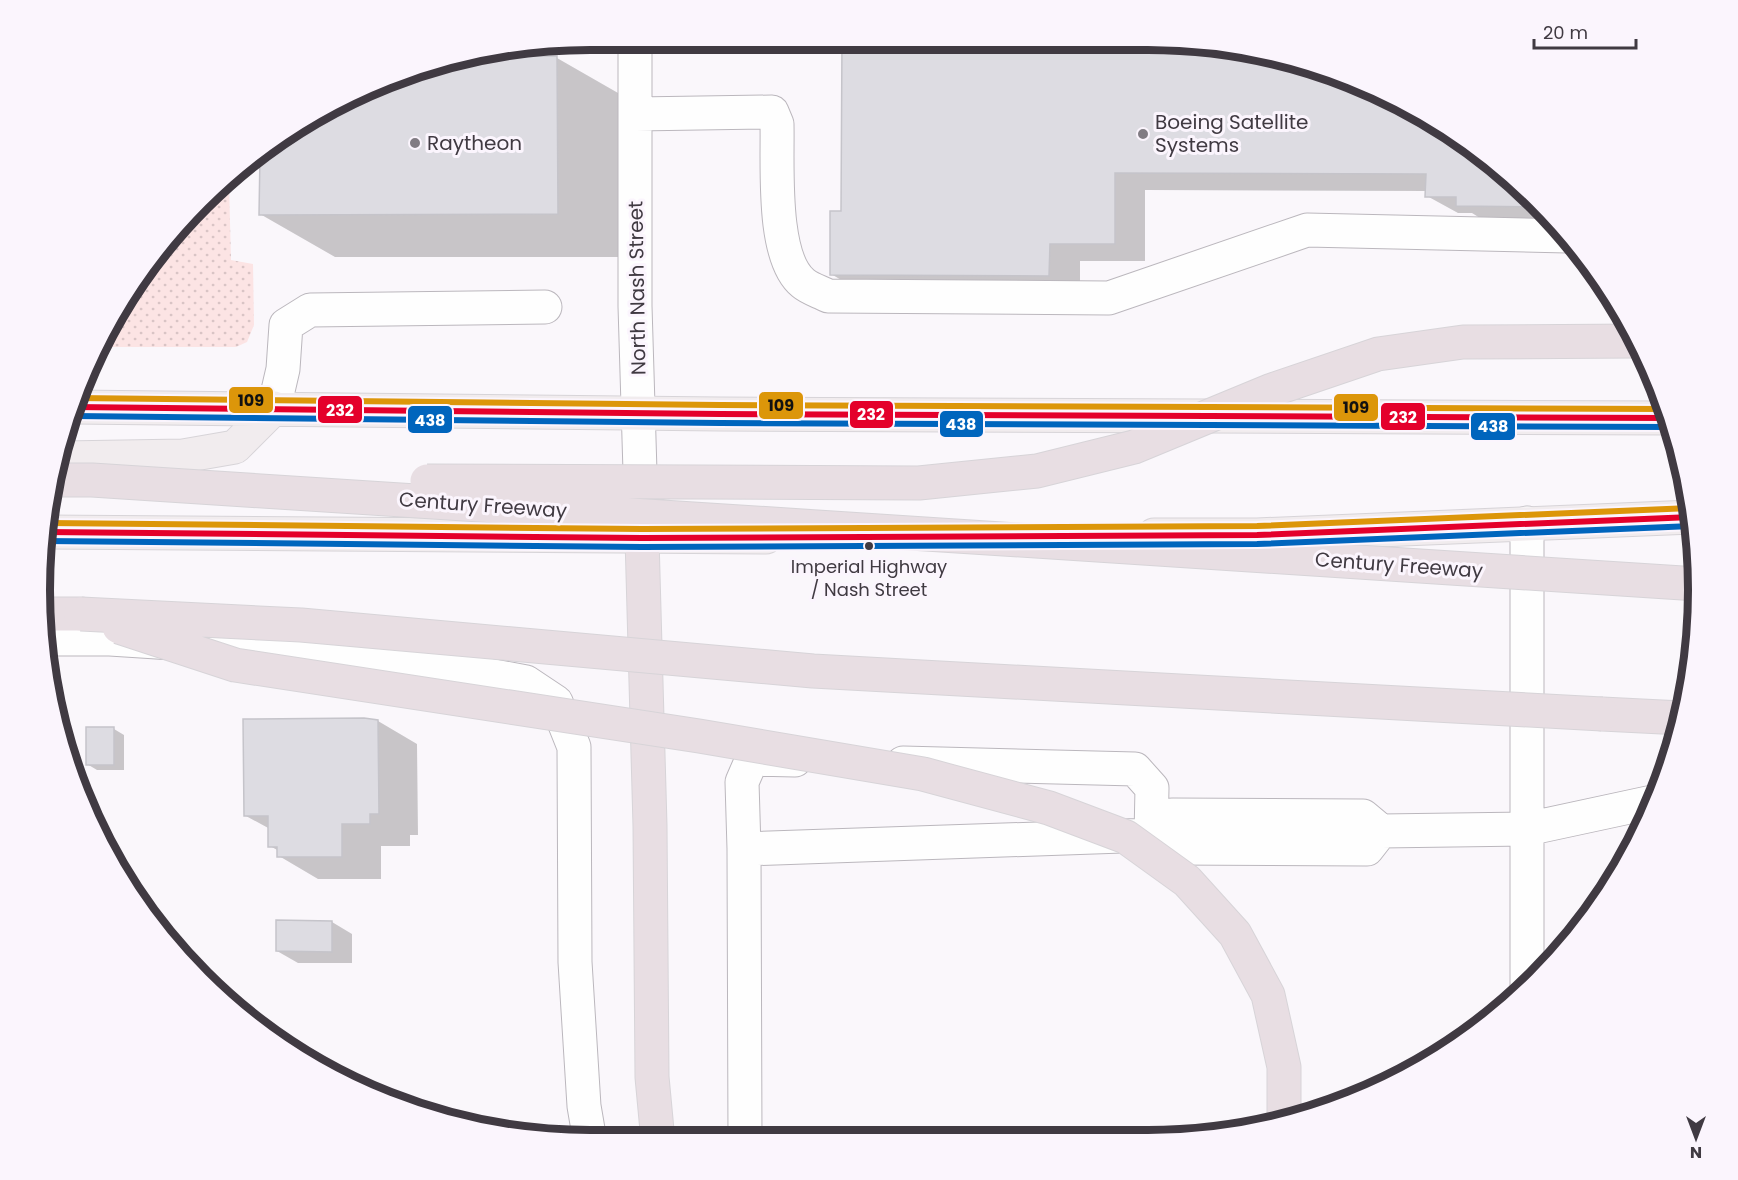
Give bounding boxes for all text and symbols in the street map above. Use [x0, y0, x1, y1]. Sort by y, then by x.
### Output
scale bar [1534, 12, 1636, 50]
text: 20 m [1543, 20, 1588, 45]
place label: Boeing Satellite Systems [1155, 108, 1308, 159]
marker: Boeing Satellite Systems [1136, 127, 1150, 141]
place label: Raytheon [427, 129, 522, 157]
marker: Raytheon [408, 136, 422, 150]
street label: North Nash Street [621, 201, 653, 375]
line badge: 109 [228, 386, 274, 414]
text: 109 [238, 389, 264, 412]
line badge: 109 [758, 391, 804, 420]
line badge: 109 [1333, 393, 1379, 422]
text: 109 [768, 394, 794, 417]
line badge: 232 [317, 395, 363, 424]
text: 109 [1343, 396, 1369, 419]
text: 232 [326, 399, 354, 422]
line badge: 232 [849, 400, 894, 429]
line badge: 232 [1380, 402, 1426, 431]
text: 232 [857, 403, 885, 426]
line badge: 438 [407, 405, 453, 434]
text: 232 [1389, 406, 1417, 429]
text: 438 [415, 409, 445, 432]
line badge: 438 [939, 410, 984, 438]
line badge: 438 [1470, 412, 1516, 441]
text: 438 [946, 413, 976, 436]
text: 438 [1478, 415, 1508, 438]
street label: Century Freeway [398, 485, 568, 525]
marker: Imperial Highway / Nash Street [863, 540, 875, 552]
street label: Century Freeway [1314, 545, 1484, 585]
place label: Imperial Highway / Nash Street [791, 554, 947, 602]
north arrow [1666, 1108, 1726, 1168]
text: N [1690, 1141, 1702, 1164]

